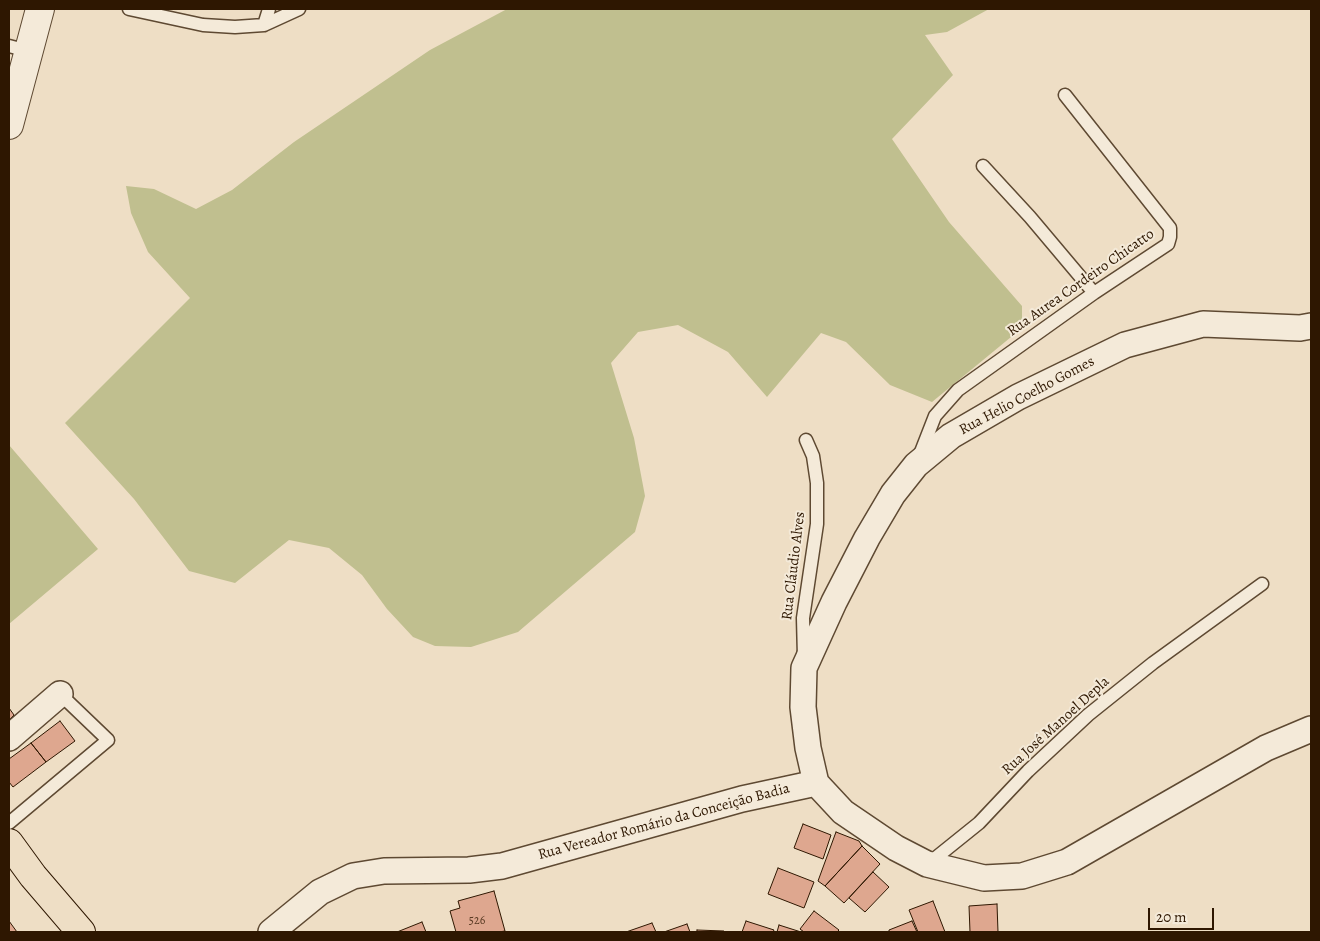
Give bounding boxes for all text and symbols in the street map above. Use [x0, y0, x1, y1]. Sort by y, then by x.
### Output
street label: Rua Aurea Cordeiro Chicatto [1004, 225, 1158, 341]
street label: Rua Helio Coelho Gomes [956, 353, 1098, 439]
street label: Rua Cláudio Alves [778, 511, 810, 621]
street label: Rua José Manoel Depla [998, 673, 1114, 779]
street label: Rua Vereador Romário da Conceição Badia [536, 780, 792, 864]
scale bar [1150, 898, 1216, 930]
text: 20 m [1156, 907, 1187, 927]
house number: 526 [469, 914, 485, 928]

